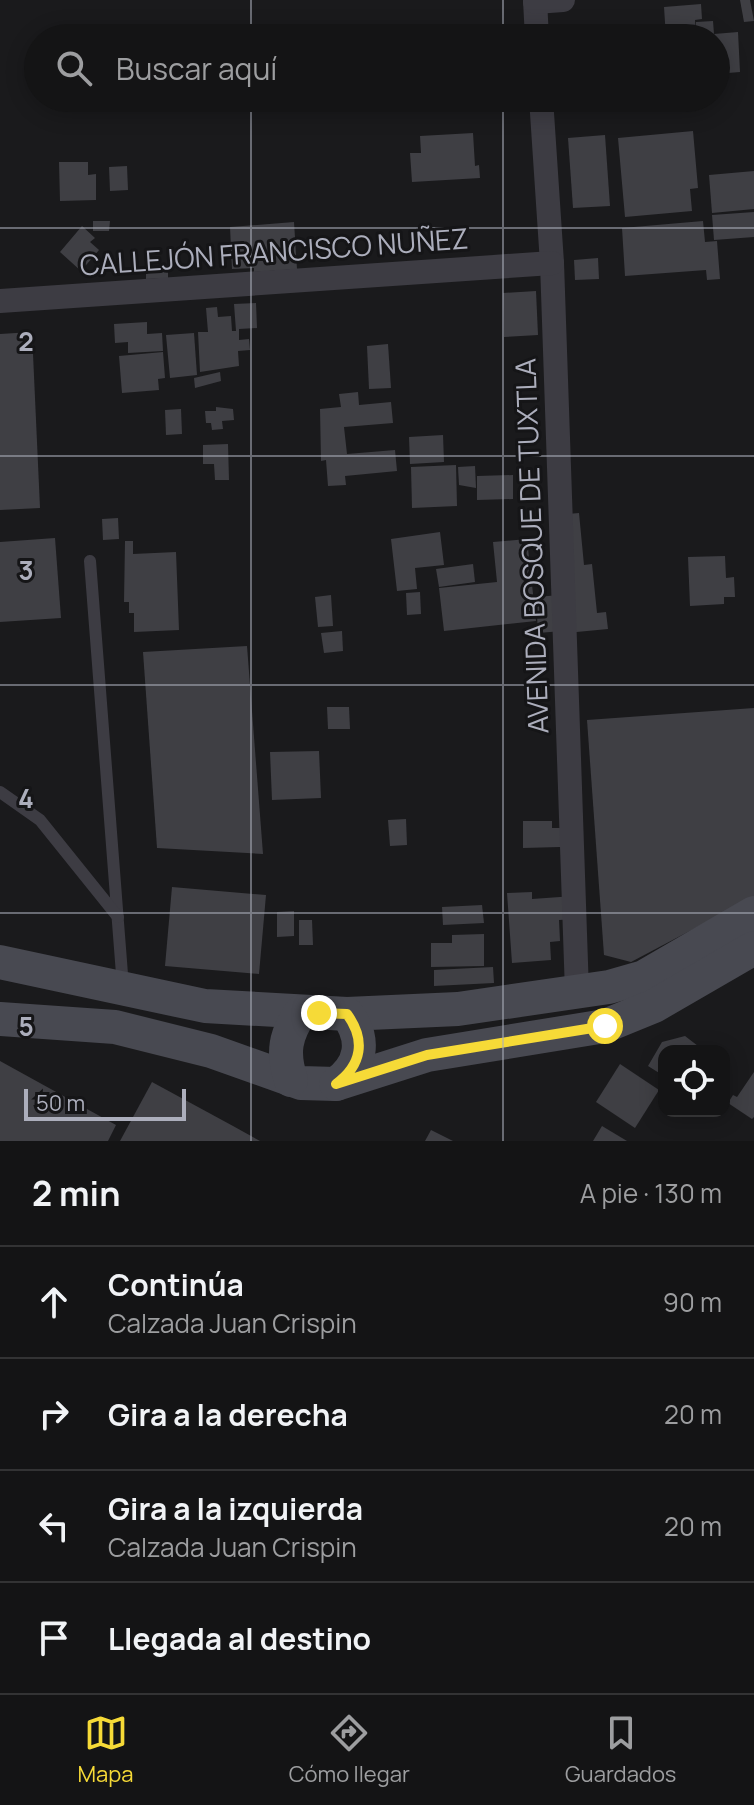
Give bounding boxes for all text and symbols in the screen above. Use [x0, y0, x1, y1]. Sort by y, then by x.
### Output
search box [24, 24, 730, 112]
icon: search [52, 46, 96, 90]
text: Buscar aquí [116, 48, 277, 89]
street label: CALLEJÓN FRANCISCO NUÑEZ [78, 218, 469, 284]
text: 2 [18, 323, 34, 359]
street label: AVENIDA BOSQUE DE TUXTLA [505, 357, 557, 734]
text: 3 [18, 552, 34, 588]
text: 4 [18, 780, 34, 816]
route end [301, 995, 337, 1031]
text: 5 [18, 1008, 34, 1044]
route start [587, 1008, 623, 1044]
map controls [658, 1045, 730, 1117]
button: locate [658, 1045, 730, 1117]
scale bar [24, 1085, 186, 1121]
text: 50 m [36, 1088, 85, 1118]
text: 2 min [32, 1170, 120, 1216]
text: A pie · 130 m [580, 1175, 722, 1211]
text: Continúa [108, 1264, 244, 1305]
icon: ahead [32, 1280, 76, 1324]
text: 90 m [663, 1284, 722, 1320]
text: Calzada Juan Crispin [108, 1305, 357, 1341]
icon: right [32, 1392, 76, 1436]
text: Gira a la derecha [108, 1394, 348, 1435]
text: 20 m [664, 1396, 722, 1432]
text: Gira a la izquierda [108, 1488, 363, 1529]
icon: left [32, 1504, 76, 1548]
text: 20 m [664, 1508, 722, 1544]
text: Calzada Juan Crispin [108, 1529, 357, 1565]
icon: arrive [32, 1616, 76, 1660]
text: Llegada al destino [108, 1618, 371, 1659]
tab: Mapa [78, 1711, 134, 1789]
tab: Cómo llegar [289, 1711, 410, 1789]
tab: Guardados [565, 1711, 676, 1789]

